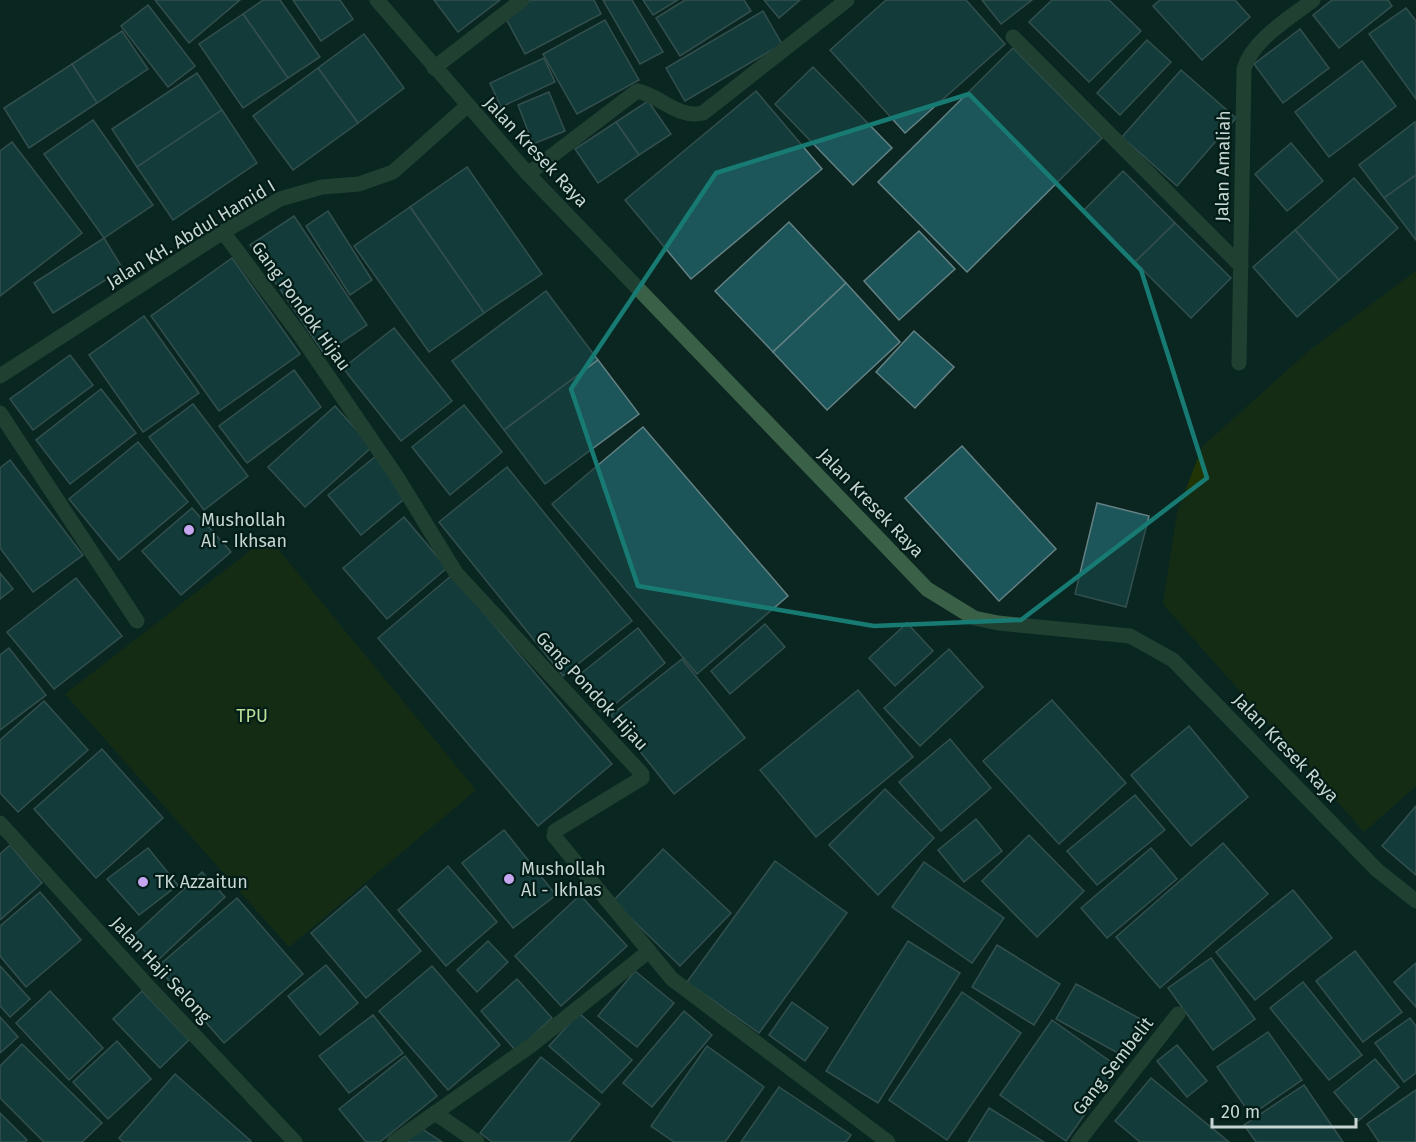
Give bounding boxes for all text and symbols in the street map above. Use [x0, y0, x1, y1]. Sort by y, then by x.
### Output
street label: Jalan Kresek Raya [479, 92, 593, 212]
street label: Jalan Amaliah [1211, 110, 1235, 222]
street label: Jalan KH. Abdul Hamid I [103, 175, 279, 293]
street label: Gang Pondok Hijau [247, 237, 355, 375]
street label: Jalan Kresek Raya [813, 444, 929, 562]
place label: Mushollah Al - Ikhsan [201, 509, 287, 552]
marker: Mushollah Al - Ikhsan [182, 523, 196, 537]
street label: Gang Pondok Hijau [531, 627, 653, 755]
street label: Jalan Kresek Raya [1228, 689, 1344, 807]
park label: TPU [236, 705, 268, 727]
place label: Mushollah Al - Ikhlas [521, 858, 606, 901]
place label: TK Azzaitun [155, 871, 248, 893]
marker: Mushollah Al - Ikhlas [502, 872, 516, 886]
marker: TK Azzaitun [136, 875, 150, 889]
street label: Jalan Haji Selong [106, 912, 216, 1028]
street label: Gang Sembelit [1068, 1012, 1158, 1119]
scale bar [1212, 1091, 1356, 1129]
text: 20 m [1221, 1101, 1260, 1123]

